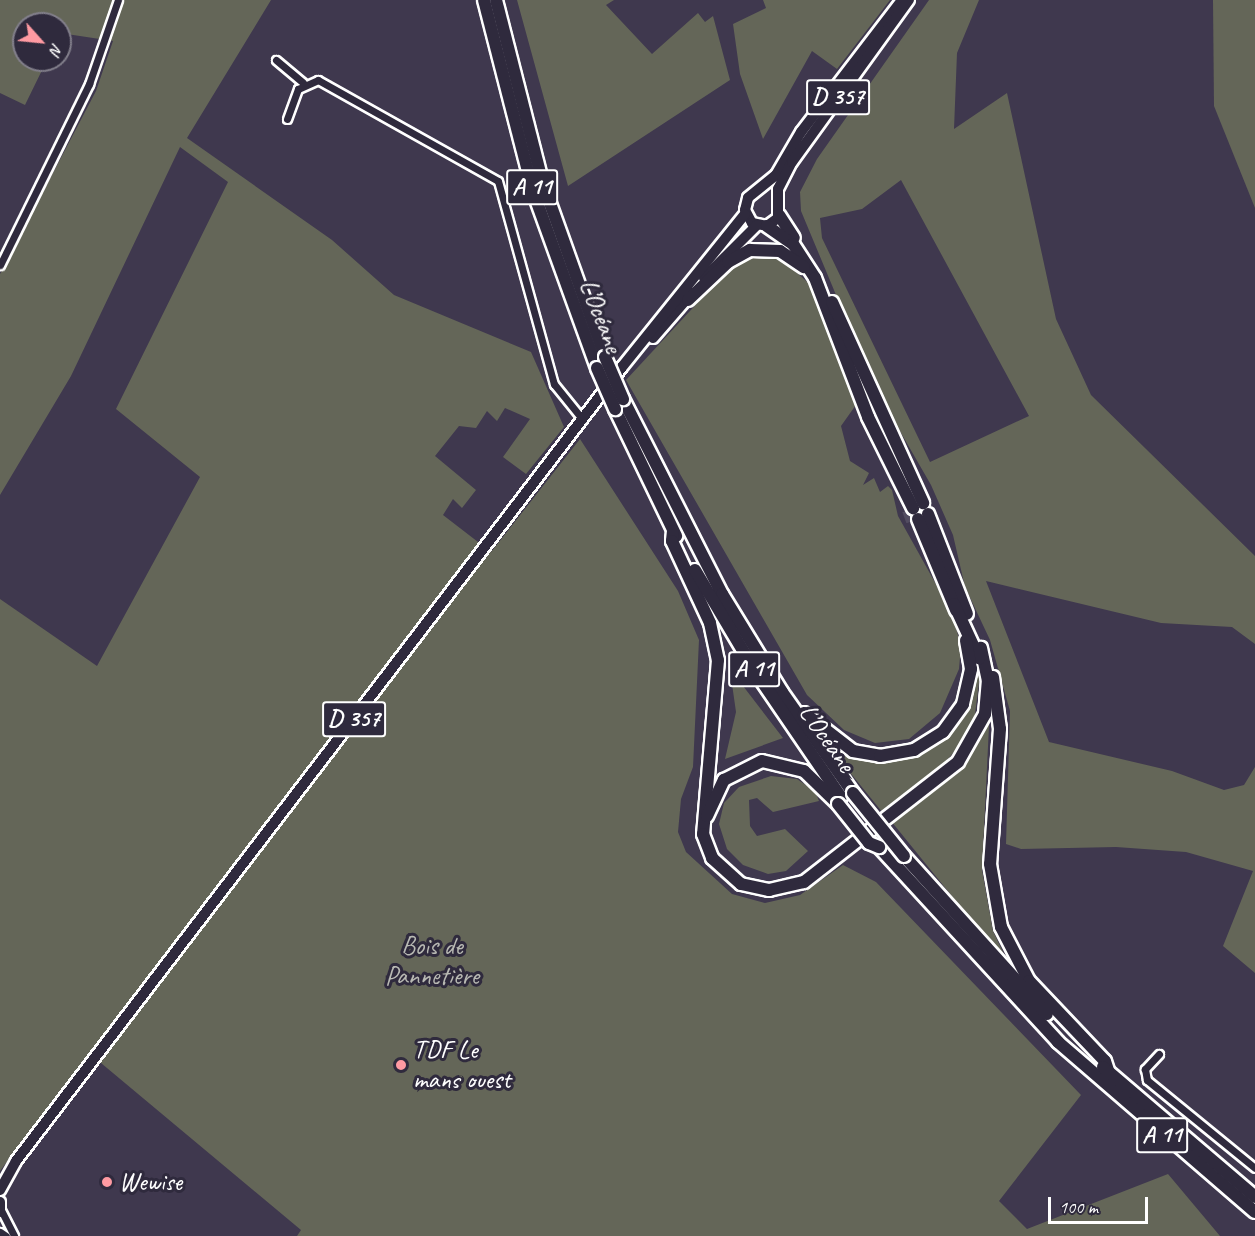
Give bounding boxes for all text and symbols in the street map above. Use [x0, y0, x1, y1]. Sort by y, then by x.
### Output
north arrow [12, 12, 72, 72]
text: N [45, 40, 67, 58]
road number: D 357 [805, 76, 871, 118]
road number: A 11 [505, 166, 559, 208]
street label: L’Océane [573, 275, 629, 357]
road number: A 11 [727, 648, 781, 690]
road number: D 357 [321, 698, 387, 740]
street label: L’Océane [792, 698, 862, 778]
park label: Bois de Pannetière [385, 930, 479, 992]
place label: TDF Le mans ouest [413, 1034, 510, 1096]
marker: TDF Le mans ouest [394, 1058, 408, 1072]
road number: A 11 [1135, 1114, 1189, 1156]
place label: Wewise [119, 1166, 182, 1198]
marker: Wewise [100, 1175, 114, 1189]
scale bar [1051, 1185, 1152, 1223]
text: 100 m [1059, 1196, 1098, 1218]

